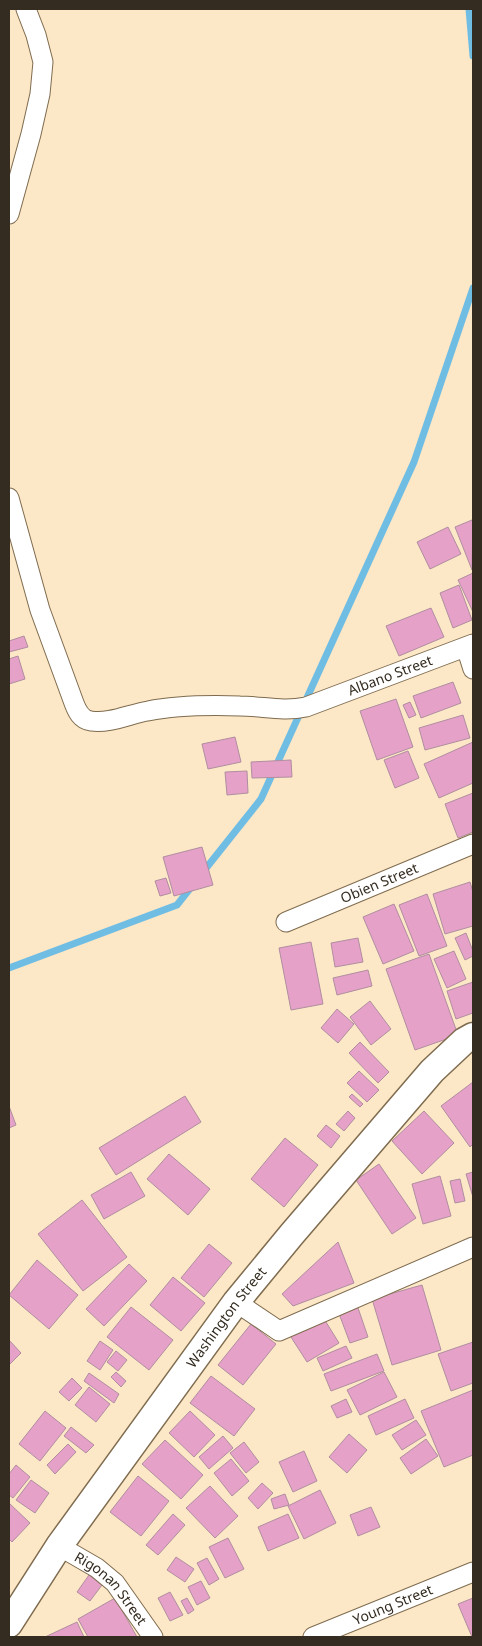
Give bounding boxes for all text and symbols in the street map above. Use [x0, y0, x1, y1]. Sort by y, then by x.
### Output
street label: Albano Street [345, 650, 435, 699]
street label: Obien Street [337, 858, 421, 907]
street label: Washington Street [182, 1263, 270, 1371]
street label: Rigonan Street [71, 1547, 152, 1629]
street label: Young Street [350, 1579, 435, 1629]

